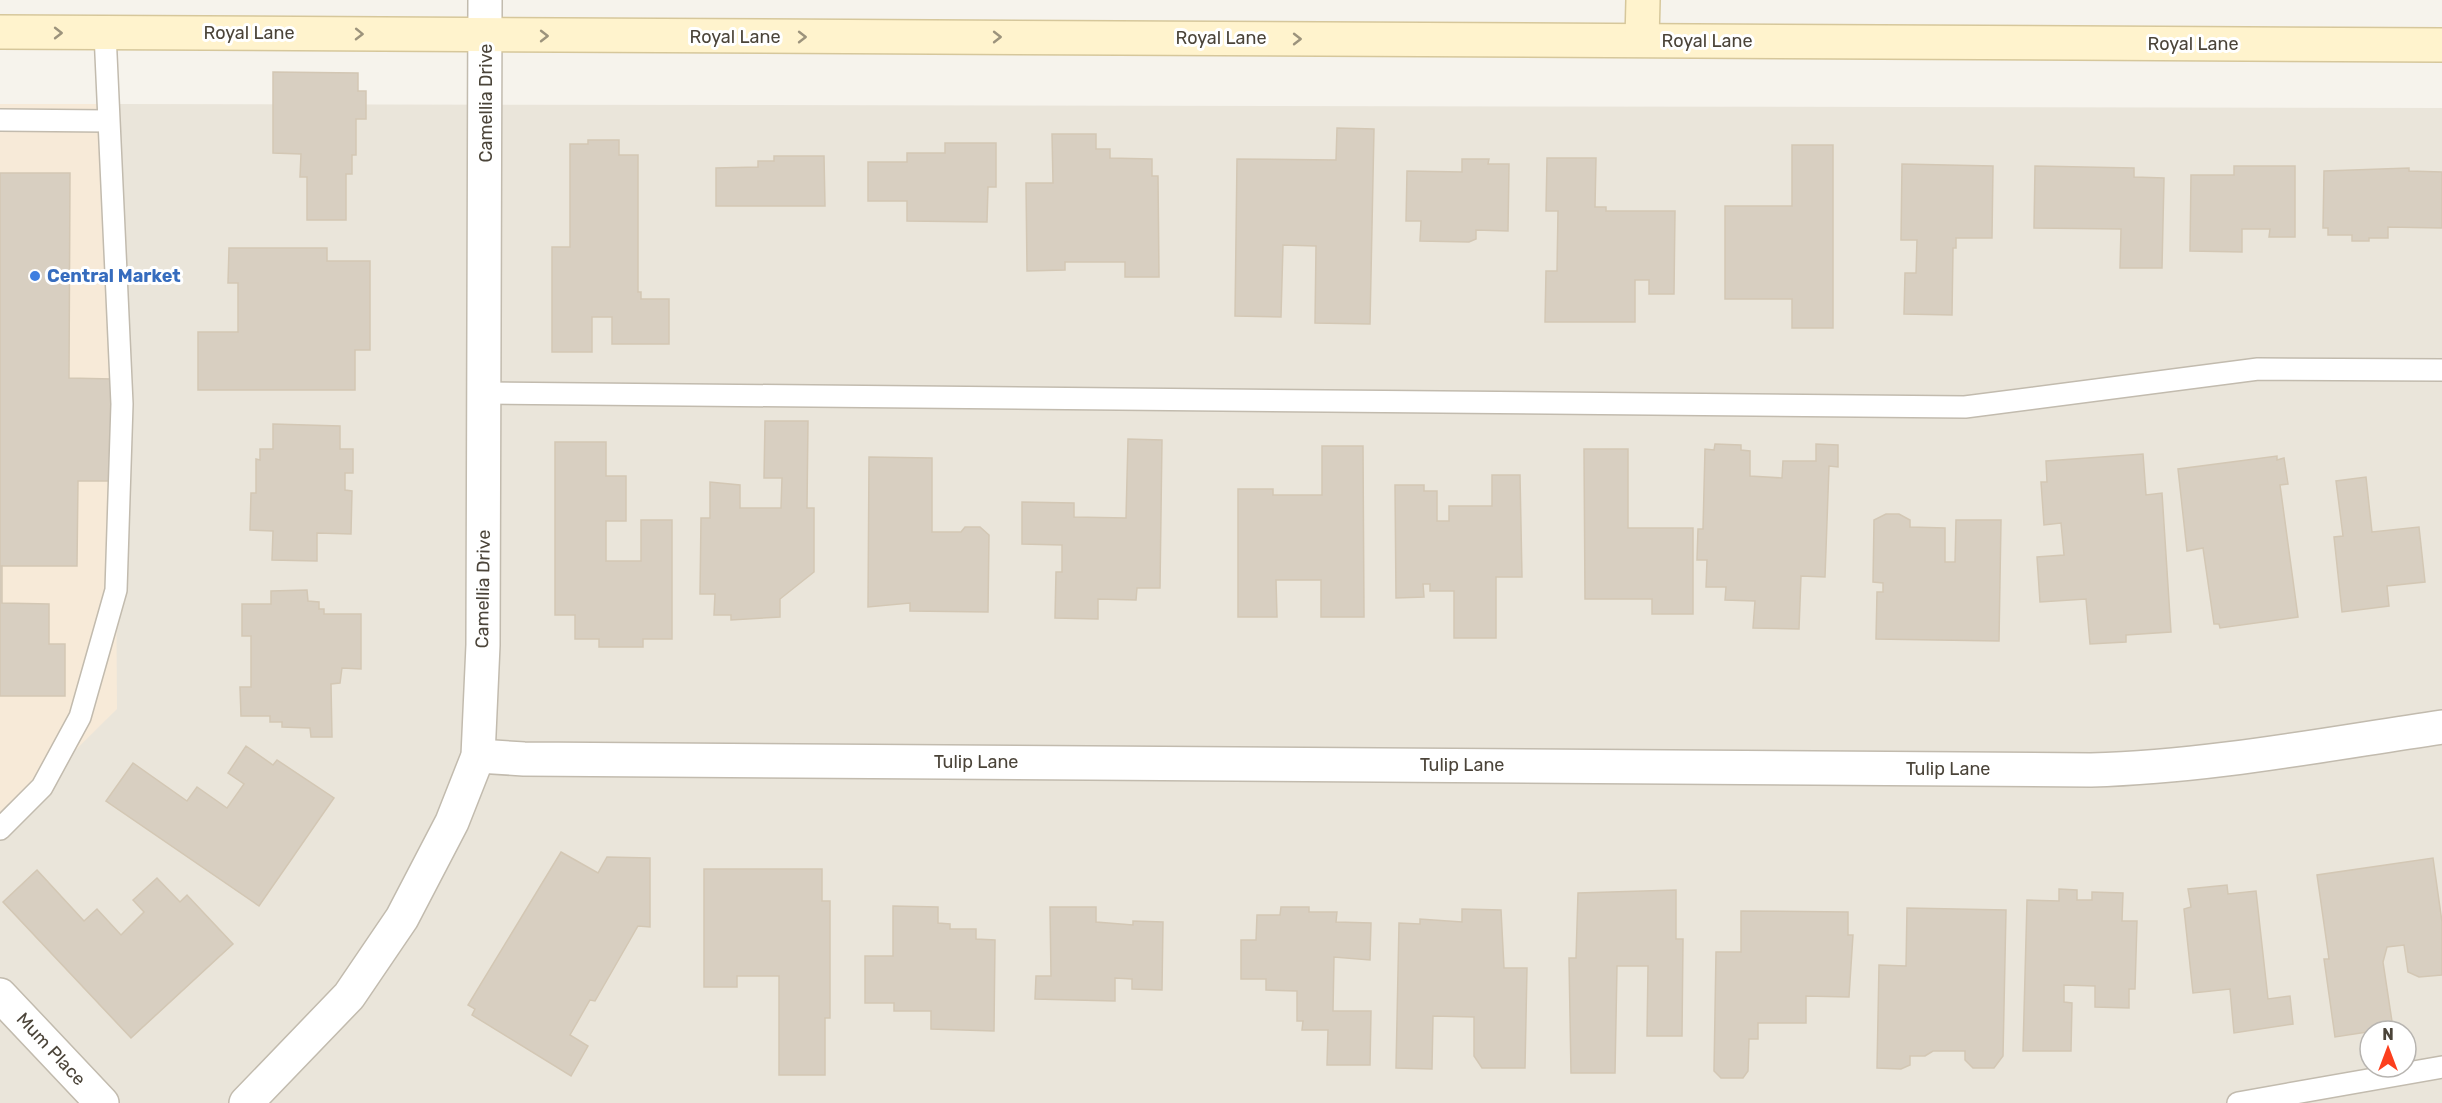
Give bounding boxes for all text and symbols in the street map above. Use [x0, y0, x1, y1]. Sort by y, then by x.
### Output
street label: Royal Lane [203, 22, 295, 44]
street label: Royal Lane [689, 26, 781, 48]
one-way arrow [54, 27, 63, 39]
street label: Royal Lane [1175, 27, 1267, 49]
one-way arrow [355, 28, 364, 40]
one-way arrow [540, 30, 549, 42]
street label: Royal Lane [1661, 30, 1753, 52]
one-way arrow [798, 31, 807, 43]
one-way arrow [993, 31, 1002, 43]
one-way arrow [1293, 33, 1302, 45]
street label: Royal Lane [2147, 33, 2239, 55]
street label: Camellia Drive [475, 44, 497, 162]
place label: Central Market [47, 265, 181, 287]
marker: Central Market [28, 269, 42, 283]
street label: Camellia Drive [471, 529, 495, 649]
street label: Tulip Lane [934, 751, 1018, 773]
street label: Tulip Lane [1420, 754, 1504, 776]
street label: Tulip Lane [1906, 758, 1990, 780]
street label: Mum Place [12, 1008, 90, 1090]
north arrow [2358, 1019, 2418, 1079]
text: N [2382, 1025, 2394, 1044]

